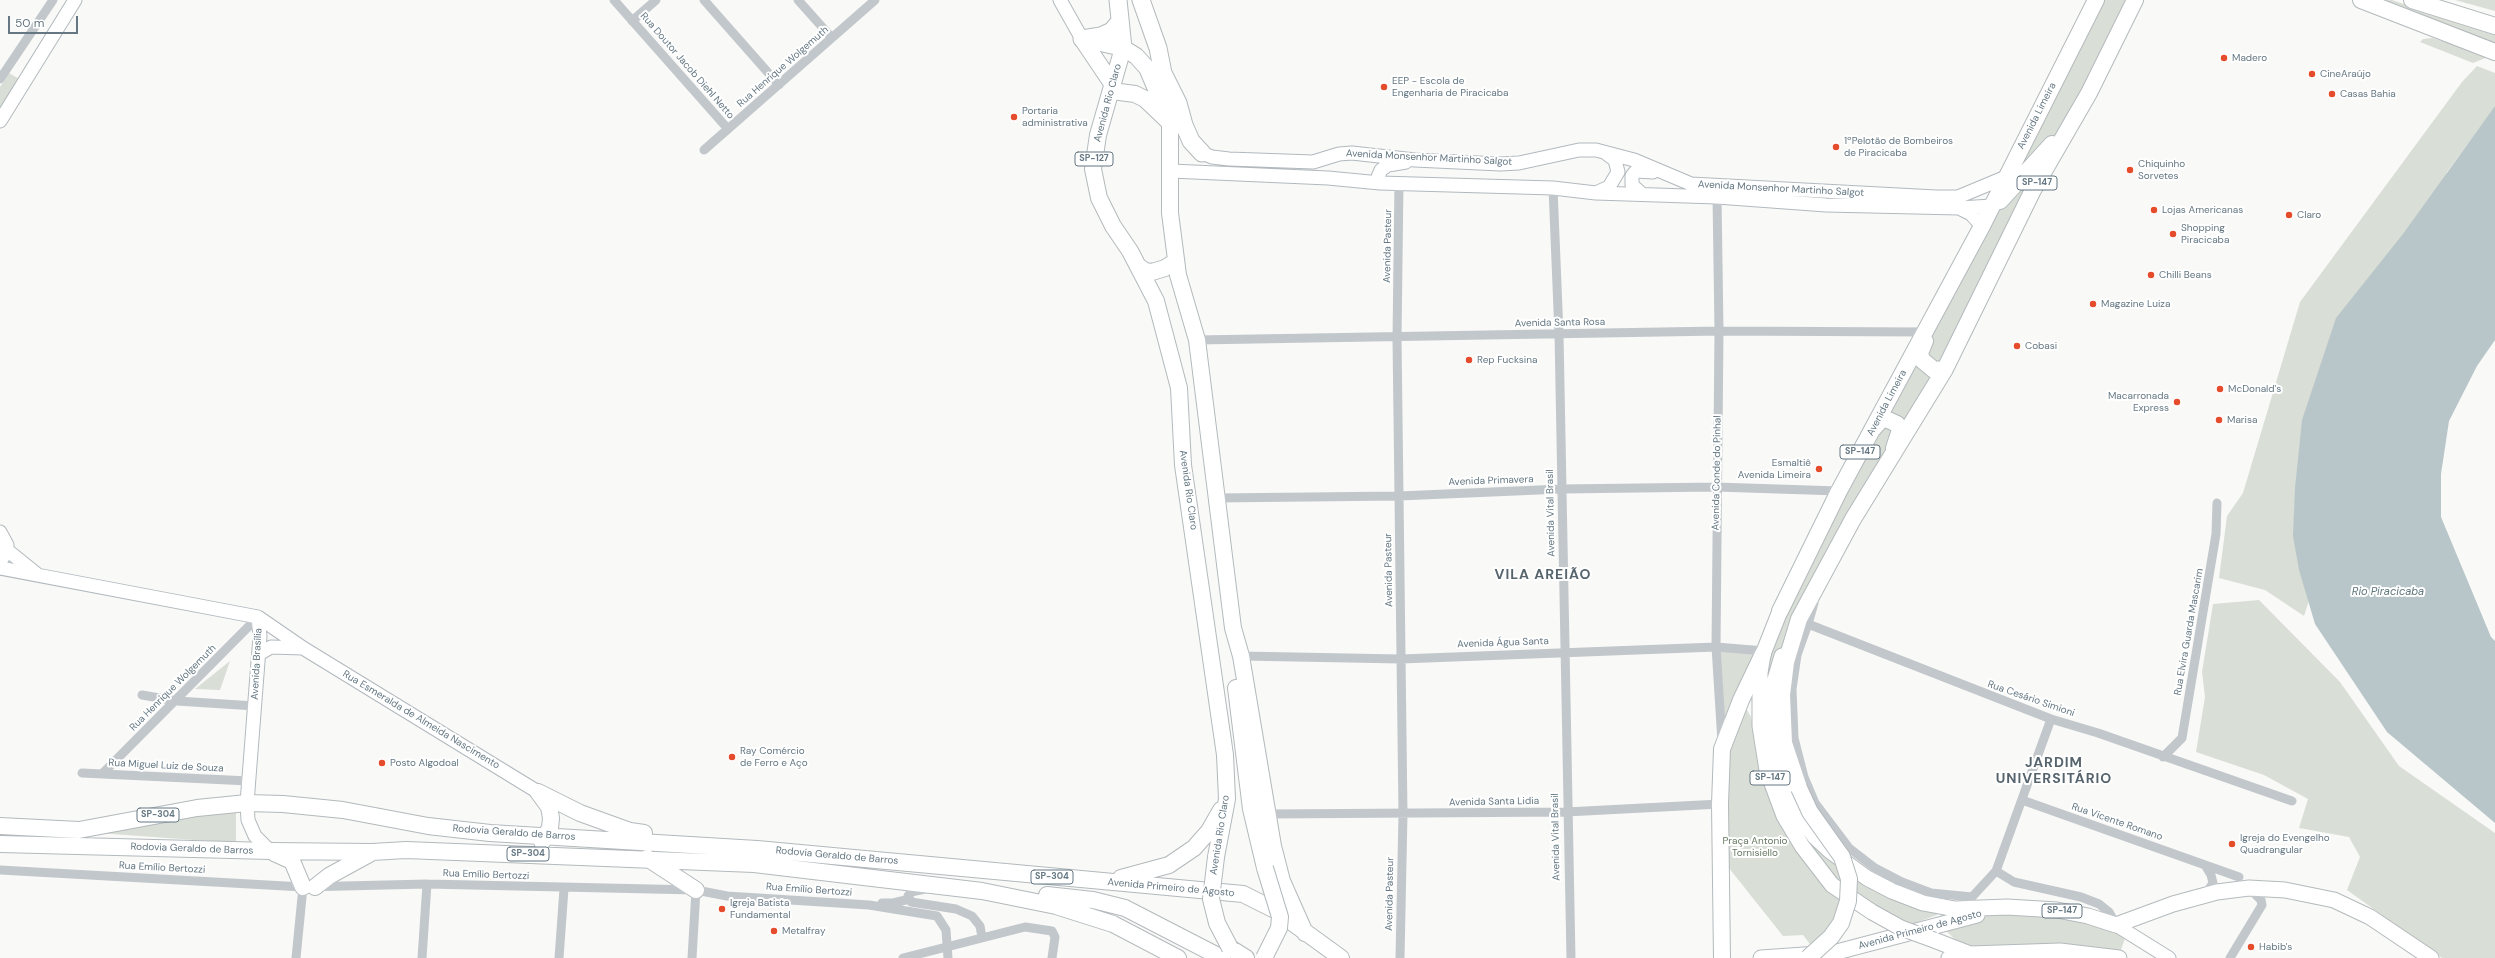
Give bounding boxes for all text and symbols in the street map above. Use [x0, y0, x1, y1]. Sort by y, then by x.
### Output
scale bar [10, 8, 80, 34]
street label: Rua Doutor Jacob Diehl Netto [638, 10, 736, 122]
text: 50 m [15, 15, 44, 31]
street label: Rua Henrique Wolgemuth [735, 24, 831, 110]
place label: Madero [2232, 52, 2267, 64]
marker: Madero [2219, 53, 2229, 63]
street label: Avenida Rio Claro [1092, 63, 1124, 143]
place label: CineAraújo [2320, 68, 2371, 80]
marker: CineAraújo [2307, 69, 2317, 79]
place label: EEP - Escola de Engenharia de Piracicaba [1392, 75, 1509, 98]
street label: Avenida Limeira [2015, 81, 2059, 151]
marker: EEP - Escola de Engenharia de Piracicaba [1379, 82, 1389, 92]
place label: Casas Bahia [2340, 88, 2396, 100]
marker: Casas Bahia [2327, 89, 2337, 99]
place label: Portaria administrativa [1022, 105, 1088, 128]
marker: Portaria administrativa [1009, 112, 1019, 122]
place label: 1ºPelotão de Bombeiros de Piracicaba [1844, 135, 1953, 158]
marker: 1ºPelotão de Bombeiros de Piracicaba [1831, 142, 1841, 152]
street label: Avenida Monsenhor Martinho Salgot [1346, 148, 1512, 168]
road number: SP-127 [1075, 152, 1113, 166]
place label: Chiquinho Sorvetes [2138, 158, 2185, 182]
marker: Chiquinho Sorvetes [2125, 165, 2135, 175]
road number: SP-147 [2017, 176, 2057, 190]
street label: Avenida Monsenhor Martinho Salgot [1698, 179, 1864, 199]
place label: Lojas Americanas [2162, 204, 2243, 216]
marker: Lojas Americanas [2149, 205, 2159, 215]
street label: Avenida Pasteur [1381, 209, 1395, 283]
place label: Claro [2297, 209, 2321, 221]
marker: Claro [2284, 210, 2294, 220]
place label: Shopping Piracicaba [2181, 222, 2229, 246]
marker: Shopping Piracicaba [2168, 229, 2178, 239]
place label: Chilli Beans [2159, 269, 2212, 281]
marker: Chilli Beans [2146, 270, 2156, 280]
place label: Magazine Luiza [2101, 298, 2170, 310]
marker: Magazine Luiza [2088, 299, 2098, 309]
street label: Avenida Santa Rosa [1515, 316, 1605, 330]
place label: Cobasi [2025, 340, 2057, 352]
marker: Cobasi [2012, 341, 2022, 351]
place label: Rep Fucksina [1477, 354, 1537, 366]
marker: Rep Fucksina [1464, 355, 1474, 365]
street label: Avenida Limeira [1865, 368, 1909, 438]
place label: McDonald's [2228, 383, 2281, 395]
marker: McDonald's [2215, 384, 2225, 394]
place label: Macarronada Express [2108, 390, 2169, 414]
marker: Macarronada Express [2172, 397, 2182, 407]
place label: Marisa [2227, 414, 2257, 426]
street label: Avenida Conde do Pinhal [1710, 415, 1724, 531]
marker: Marisa [2214, 415, 2224, 425]
road number: SP-147 [1840, 445, 1880, 459]
street label: Avenida Rio Claro [1176, 449, 1200, 531]
place label: Esmaltiê Avenida Limeira [1738, 457, 1811, 480]
marker: Esmaltiê Avenida Limeira [1814, 464, 1824, 474]
street label: Avenida Vital Brasil [1544, 469, 1558, 557]
street label: Avenida Primavera [1448, 474, 1534, 488]
street label: Avenida Pasteur [1382, 533, 1396, 607]
district label: VILA AREIÃO [1495, 567, 1591, 583]
street label: Rua Elvira Guarda Mascarim [2172, 568, 2206, 696]
water label: Rio Piracicaba [2352, 585, 2424, 599]
street label: Avenida Brasília [249, 628, 265, 700]
street label: Avenida Água Santa [1457, 635, 1549, 651]
street label: Rua Henrique Wolgemuth [127, 642, 219, 734]
street label: Rua Esmeralda de Almeida Nascimento [340, 668, 502, 772]
street label: Rua Cesário Simioni [1986, 678, 2076, 720]
place label: Ray Comércio de Ferro e Aço [740, 745, 808, 768]
marker: Ray Comércio de Ferro e Aço [727, 752, 737, 762]
district label: JARDIM UNIVERSITÁRIO [1996, 755, 2112, 788]
street label: Rua Miguel Luiz de Souza [108, 757, 224, 775]
place label: Posto Algodoal [390, 757, 459, 769]
marker: Posto Algodoal [377, 758, 387, 768]
road number: SP-147 [1750, 771, 1790, 785]
street label: Avenida Vital Brasil [1549, 793, 1563, 881]
street label: Avenida Rio Claro [1208, 794, 1232, 876]
street label: Avenida Santa Lidia [1449, 795, 1539, 809]
street label: Rua Vicente Romano [2070, 801, 2164, 843]
road number: SP-304 [137, 808, 179, 822]
street label: Rodovia Geraldo de Barros [452, 823, 576, 843]
place label: Igreja do Evengelho Quadrangular [2240, 832, 2330, 856]
park label: Praça Antonio Tornisiello [1723, 835, 1787, 858]
marker: Igreja do Evengelho Quadrangular [2227, 839, 2237, 849]
street label: Rodovia Geraldo de Barros [130, 841, 254, 857]
street label: Rodovia Geraldo de Barros [775, 845, 899, 867]
road number: SP-304 [507, 847, 549, 861]
street label: Avenida Pasteur [1383, 857, 1397, 931]
street label: Rua Emílio Bertozzi [119, 860, 205, 876]
street label: Rua Emílio Bertozzi [443, 867, 529, 883]
road number: SP-304 [1031, 870, 1073, 884]
street label: Avenida Primeiro de Agosto [1107, 876, 1235, 900]
street label: Rua Emílio Bertozzi [765, 881, 853, 899]
place label: Igreja Batista Fundamental [730, 897, 790, 920]
marker: Igreja Batista Fundamental [717, 904, 727, 914]
road number: SP-147 [2042, 904, 2082, 918]
street label: Avenida Primeiro de Agosto [1857, 908, 1983, 952]
place label: Metalfray [782, 925, 825, 937]
marker: Metalfray [769, 926, 779, 936]
place label: Habib's [2259, 941, 2292, 953]
marker: Habib's [2246, 942, 2256, 952]

